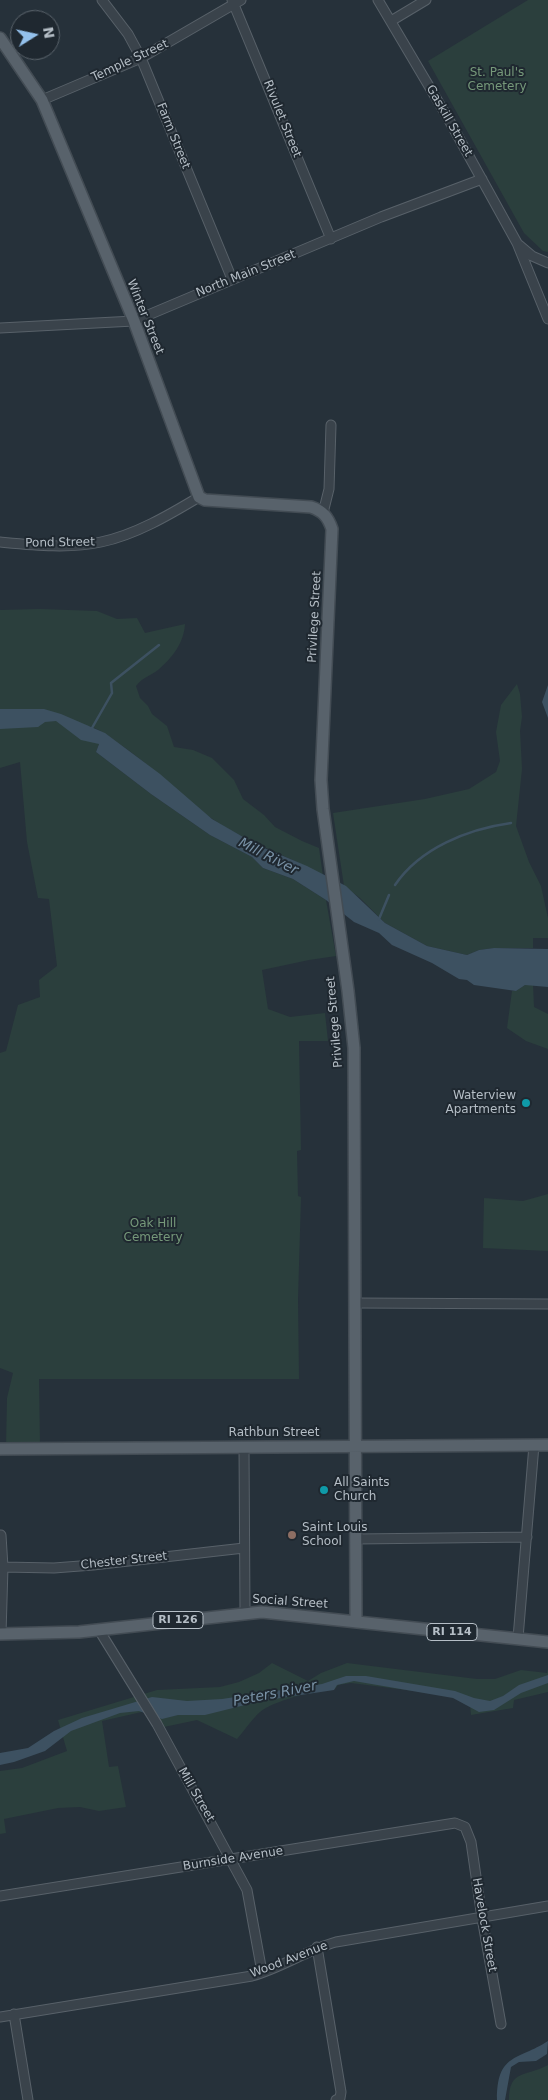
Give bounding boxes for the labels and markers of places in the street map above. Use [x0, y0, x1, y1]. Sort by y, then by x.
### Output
place label: Waterview Apartments [446, 1089, 516, 1117]
marker: Waterview Apartments [520, 1097, 532, 1109]
place label: All Saints Church [334, 1476, 390, 1504]
marker: All Saints Church [318, 1484, 330, 1496]
place label: Saint Louis School [302, 1521, 367, 1549]
marker: Saint Louis School [286, 1529, 298, 1541]

